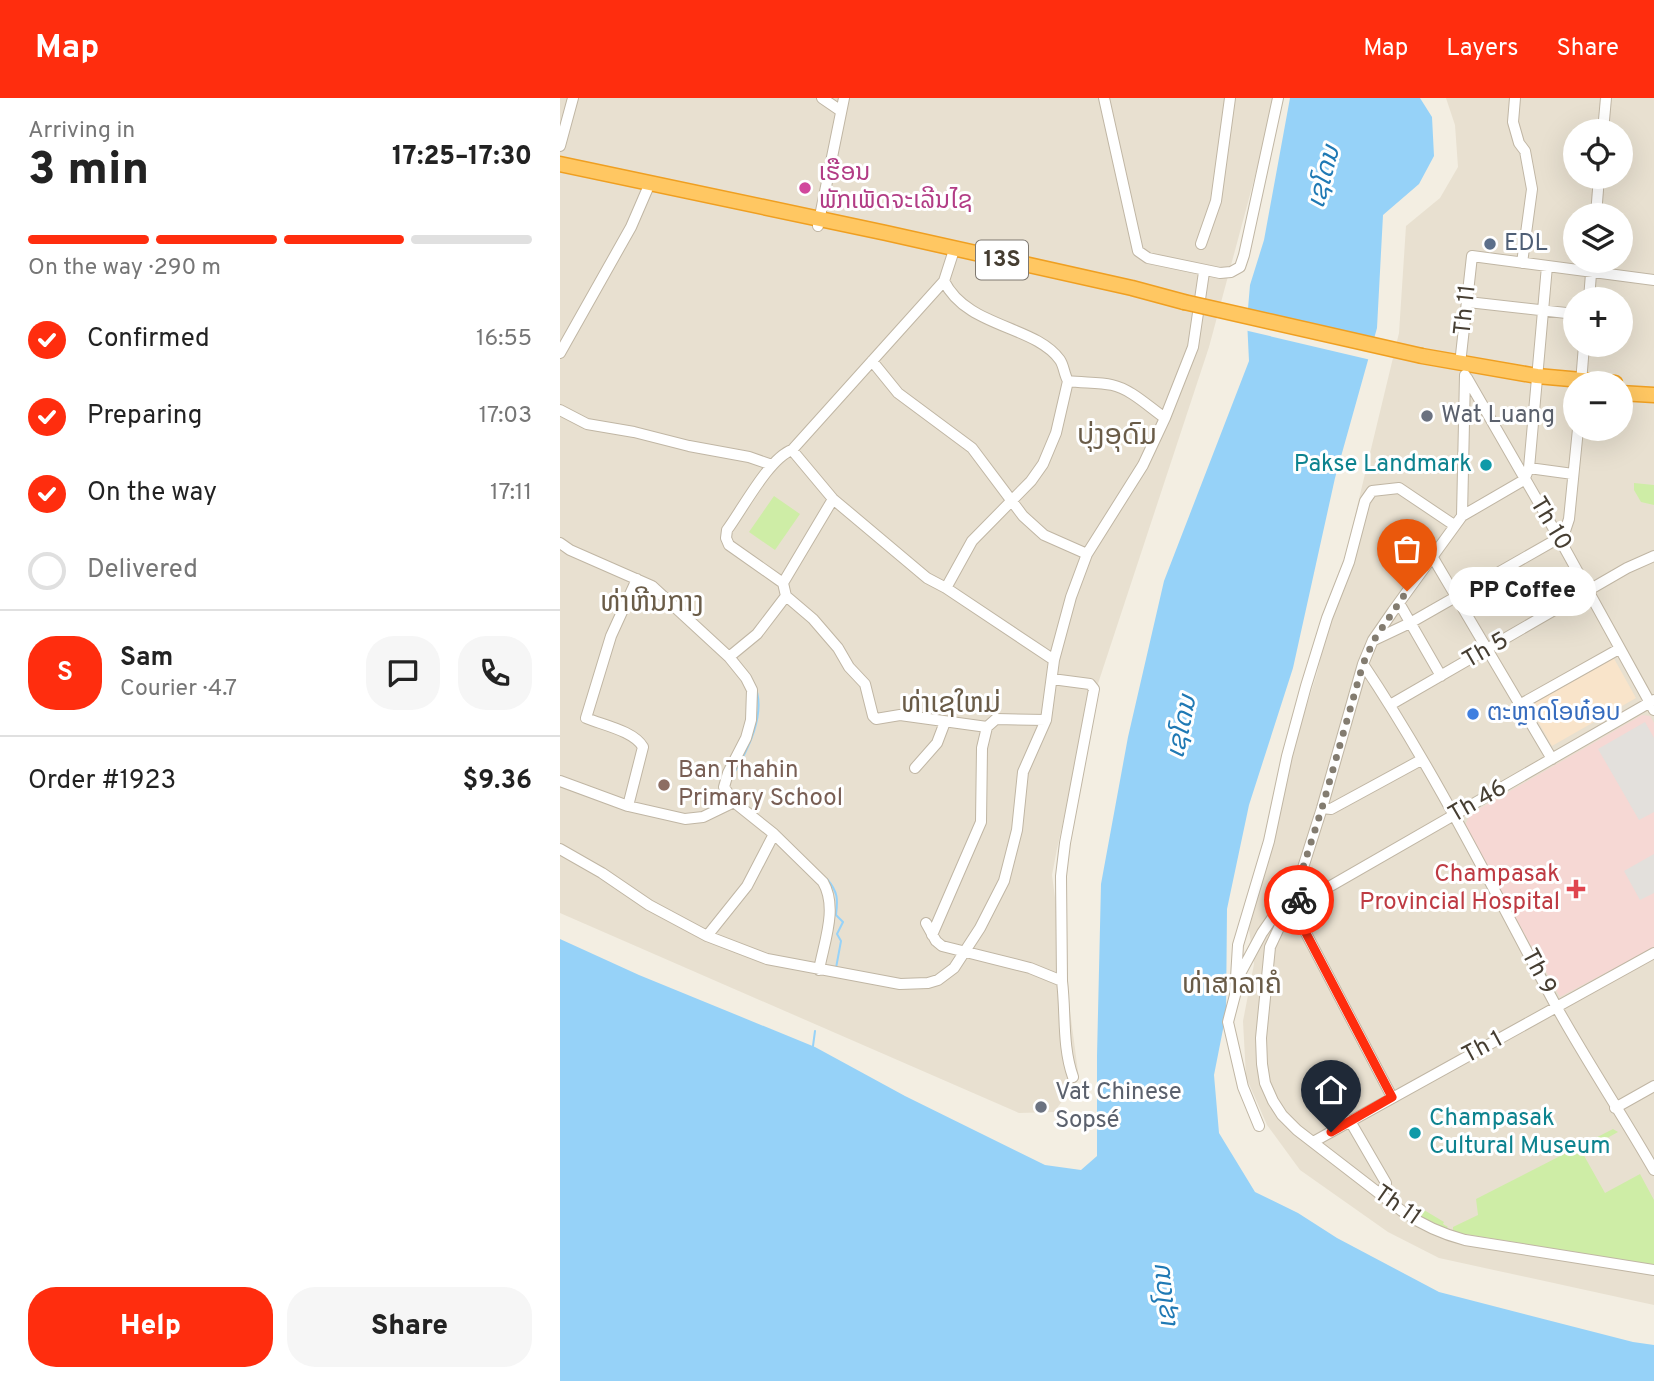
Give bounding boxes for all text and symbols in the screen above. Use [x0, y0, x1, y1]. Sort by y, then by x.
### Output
text: Map [35, 28, 99, 70]
text: Map [1363, 34, 1408, 64]
text: Layers [1446, 34, 1518, 64]
text: Share [1556, 34, 1619, 64]
text: Arriving in [28, 117, 135, 146]
map controls [1563, 119, 1633, 441]
button: locate [1563, 119, 1633, 189]
water label: ເຊໂດນ [1301, 140, 1350, 212]
text: 17:25–17:30 [392, 141, 532, 174]
text: 3 min [28, 142, 149, 201]
place label: ເຮືອນ ພັກເພັດຈະເລີນໄຊ [819, 158, 972, 217]
marker: ເຮືອນ ພັກເພັດຈະເລີນໄຊ [797, 180, 813, 196]
button: layers [1563, 203, 1633, 273]
place label: EDL [1504, 229, 1548, 259]
marker: EDL [1482, 236, 1498, 252]
road number: 13S [976, 240, 1028, 280]
text: On the way · 290 m [28, 254, 221, 283]
street label: Th 11 [1448, 283, 1484, 337]
button: + [1563, 287, 1633, 357]
icon: check [28, 321, 66, 359]
text: Confirmed [87, 323, 210, 356]
text: 16:55 [476, 325, 532, 354]
button: − [1563, 371, 1633, 441]
icon: check [28, 398, 66, 436]
text: Preparing [87, 400, 202, 433]
place label: Wat Luang [1441, 401, 1555, 431]
text: 17:03 [479, 402, 532, 431]
marker: Wat Luang [1419, 408, 1435, 424]
district label: ບຸ່ງອຸດົມ [1077, 419, 1157, 455]
place label: Pakse Landmark [1294, 450, 1472, 480]
marker: Pakse Landmark [1478, 457, 1494, 473]
icon: check [28, 475, 66, 513]
text: On the way [87, 477, 217, 510]
text: 17:11 [490, 479, 532, 508]
street label: Th 10 [1522, 492, 1578, 556]
pin [1377, 519, 1437, 591]
icon: bag [1388, 530, 1426, 568]
text: Delivered [87, 554, 198, 587]
callout: PP Coffee [1449, 566, 1596, 616]
text: PP Coffee [1469, 577, 1576, 606]
district label: ທ່າຫີນກາງ [600, 586, 704, 622]
street label: Th 5 [1458, 626, 1514, 676]
button: chat [366, 636, 440, 710]
button: phone [458, 636, 532, 710]
text: Sam [120, 642, 173, 675]
text: S [57, 657, 73, 690]
text: Courier · 4.7 [120, 675, 237, 704]
district label: ທ່າເຊໃຫມ່ [901, 687, 1001, 723]
water label: ເຊໂດນ [1160, 691, 1206, 761]
place label: ຕະຫຼາດໂອທ໋ອບ [1487, 698, 1621, 729]
marker: ຕະຫຼາດໂອທ໋ອບ [1465, 706, 1481, 722]
place label: Ban Thahin Primary School [678, 756, 843, 814]
text: Order #1923 [28, 765, 176, 798]
text: $9.36 [462, 765, 532, 798]
street label: Th 46 [1443, 773, 1513, 831]
marker: Ban Thahin Primary School [656, 777, 672, 793]
place label: Champasak Provincial Hospital [1359, 860, 1560, 918]
courier [1264, 865, 1334, 935]
marker: Champasak Provincial Hospital [1566, 879, 1586, 899]
icon: bike [1280, 881, 1318, 919]
street label: Th 9 [1514, 944, 1562, 1000]
district label: ທ່າສາລາຄໍ [1182, 968, 1282, 1004]
street label: Th 1 [1457, 1025, 1509, 1071]
pin [1301, 1060, 1361, 1132]
icon: home [1312, 1071, 1350, 1109]
place label: Vat Chinese Sopsé [1055, 1078, 1182, 1136]
marker: Vat Chinese Sopsé [1033, 1099, 1049, 1115]
place label: Champasak Cultural Museum [1429, 1104, 1611, 1162]
marker: Champasak Cultural Museum [1407, 1125, 1423, 1141]
street label: Th 11 [1367, 1179, 1427, 1233]
water label: ເຊໂດນ [1146, 1262, 1186, 1330]
button: Help [28, 1287, 273, 1367]
button: Share [287, 1287, 532, 1367]

